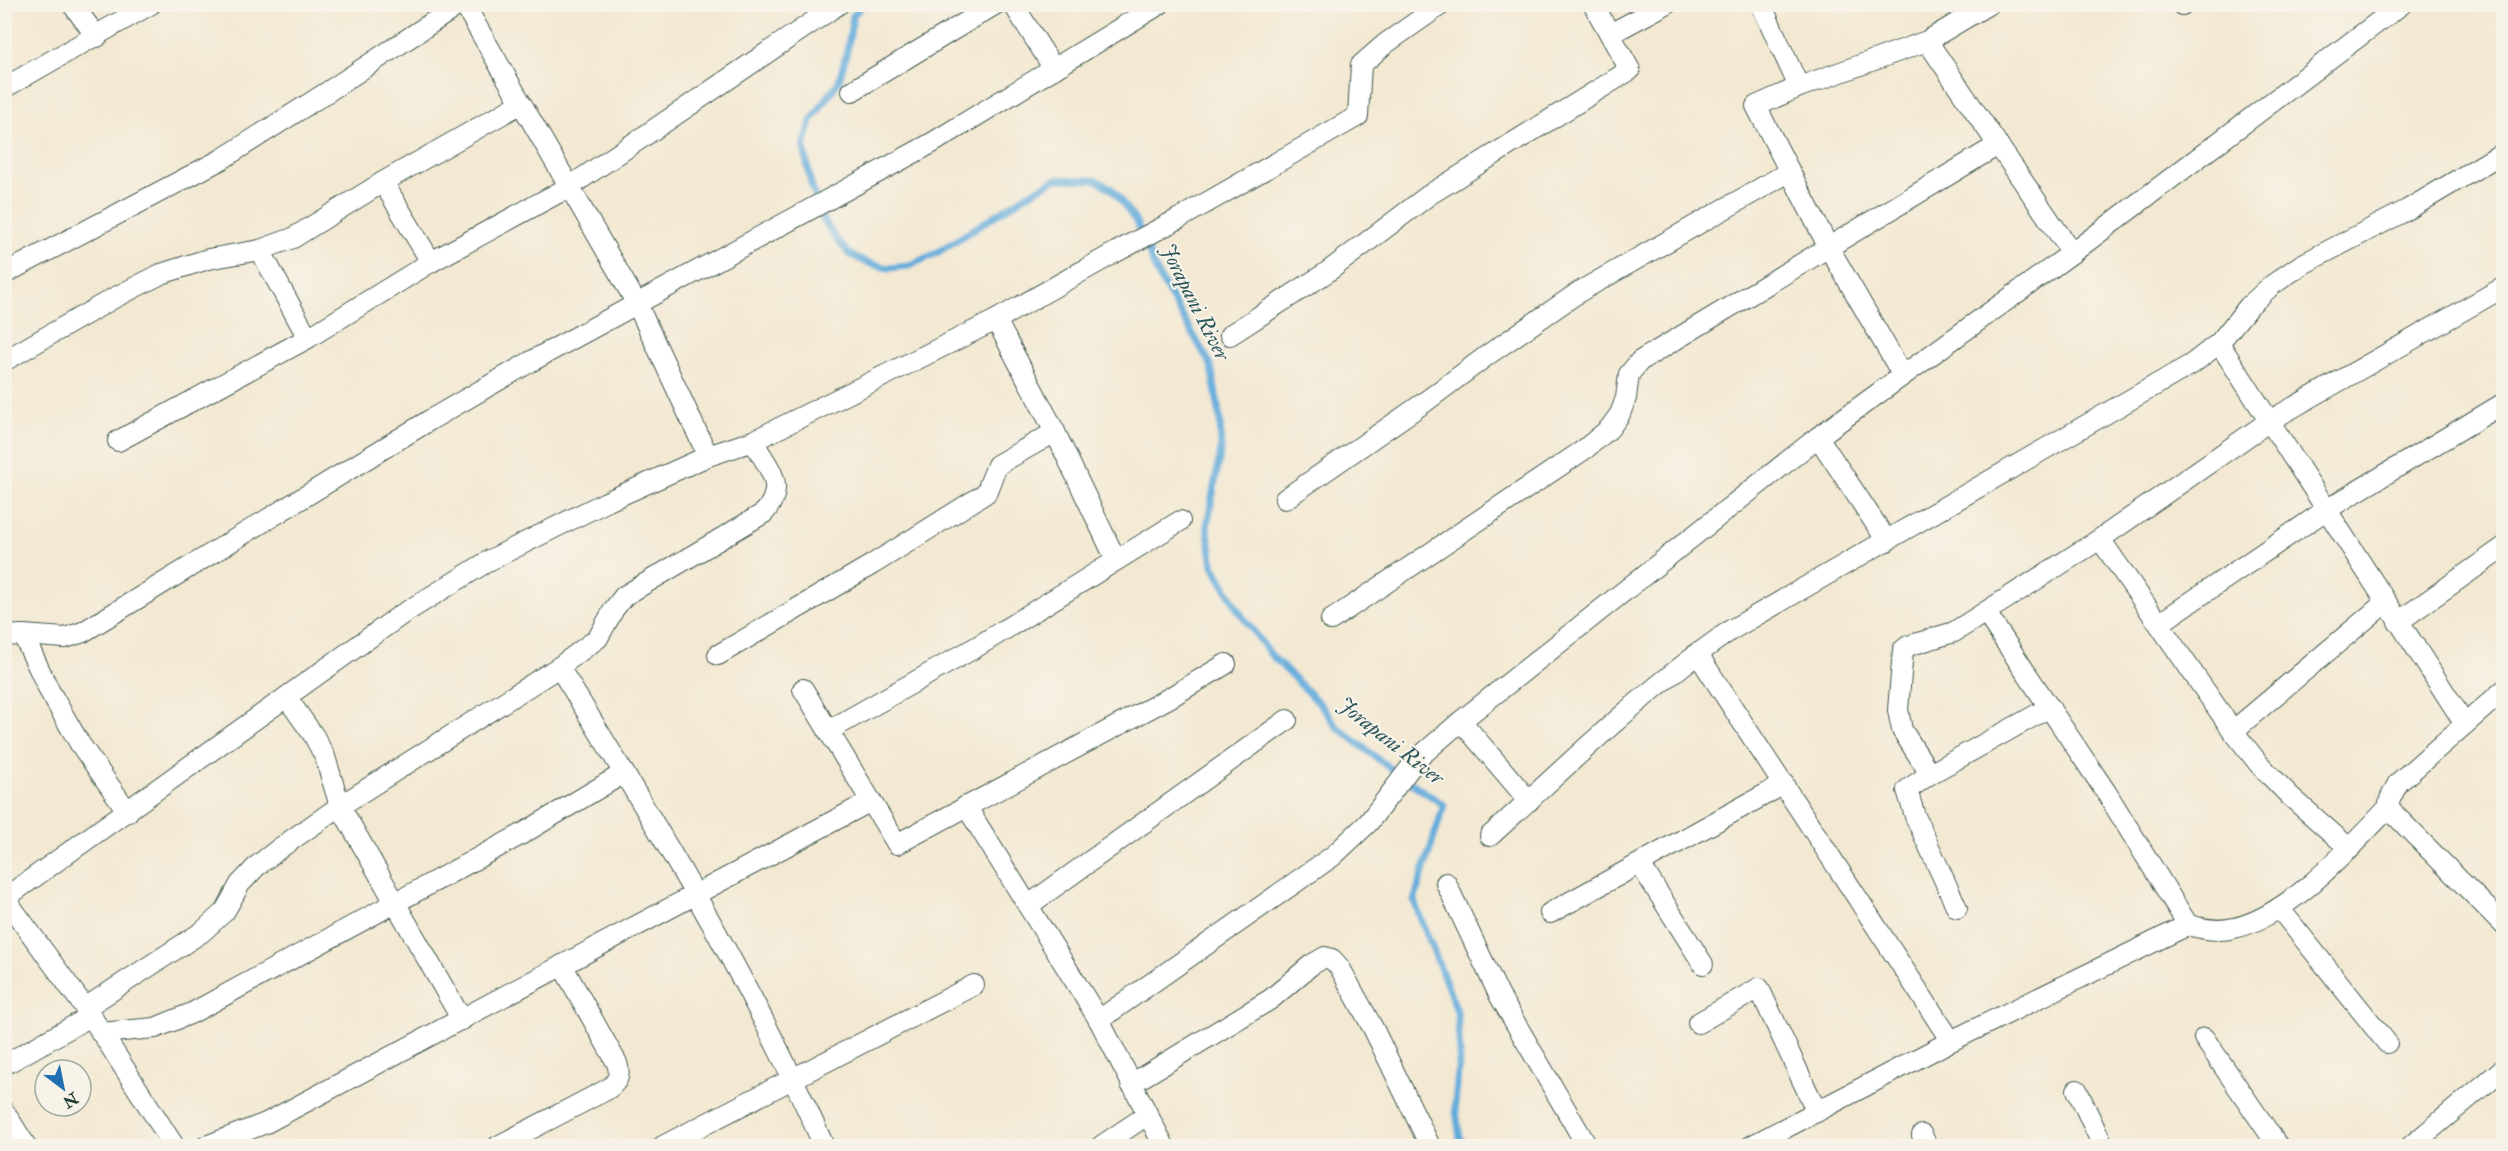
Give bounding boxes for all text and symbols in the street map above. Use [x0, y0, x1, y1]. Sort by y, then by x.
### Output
water label: Jorapani River [1154, 239, 1237, 367]
water label: Jorapani River [1332, 691, 1451, 792]
north arrow [33, 1058, 93, 1118]
text: N [58, 1087, 83, 1113]

